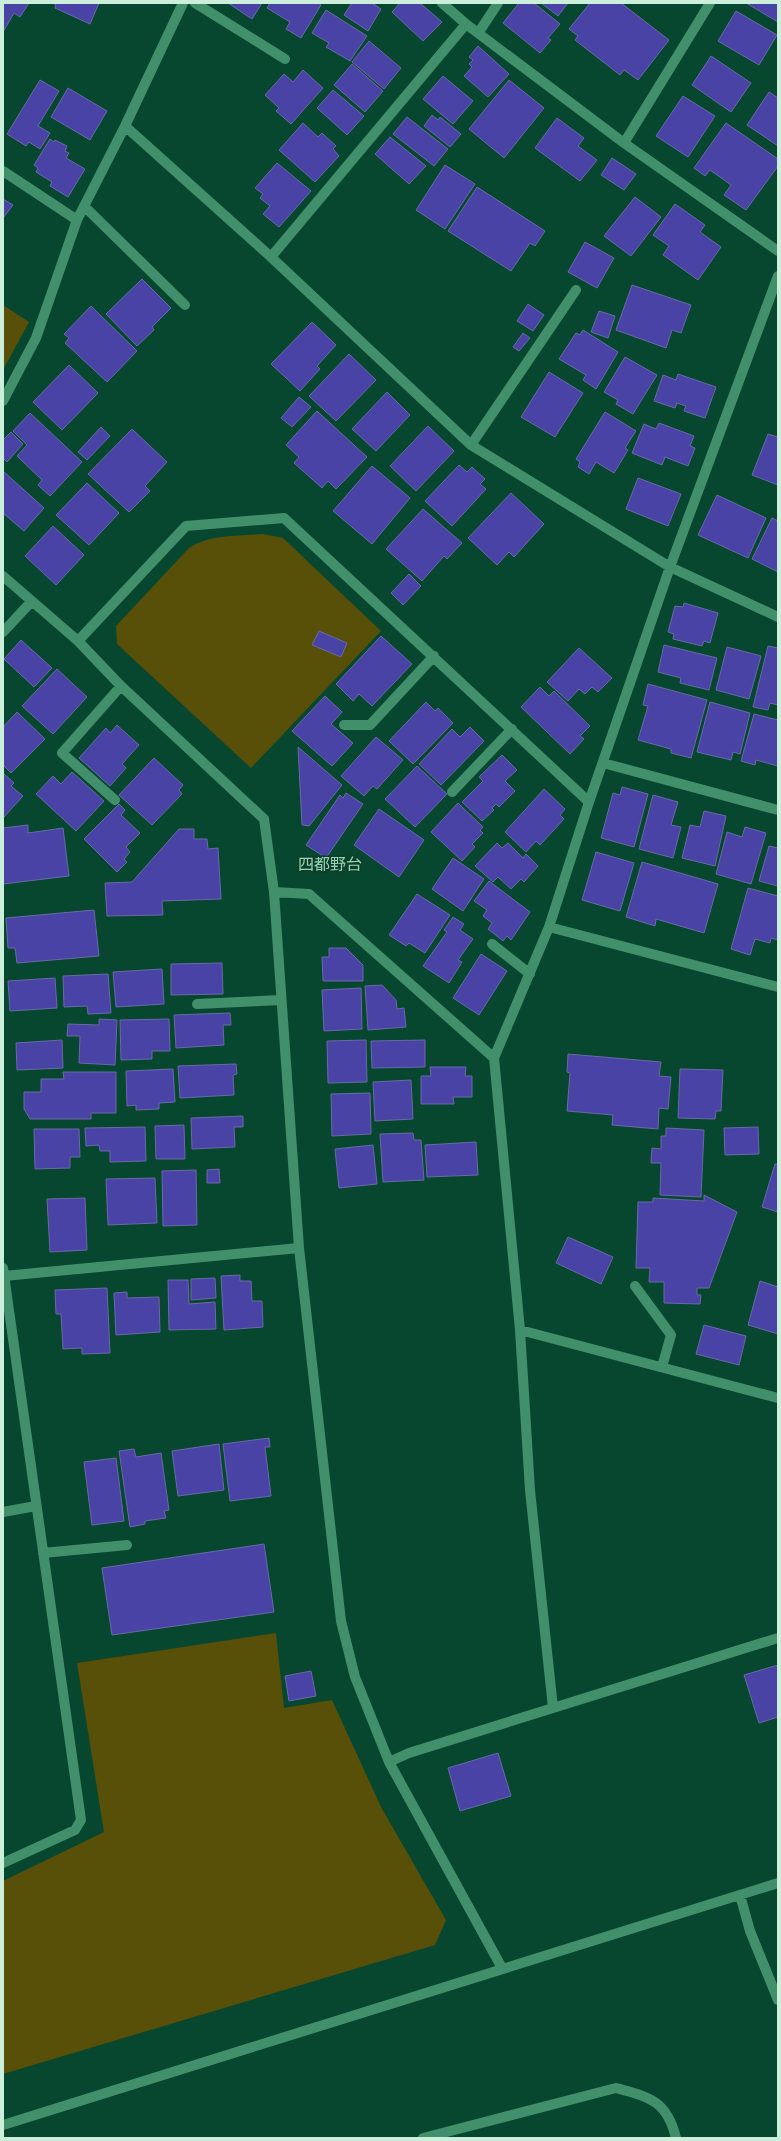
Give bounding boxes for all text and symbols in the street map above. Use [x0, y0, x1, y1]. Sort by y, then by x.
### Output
district label: 四都野台 [298, 854, 362, 874]

